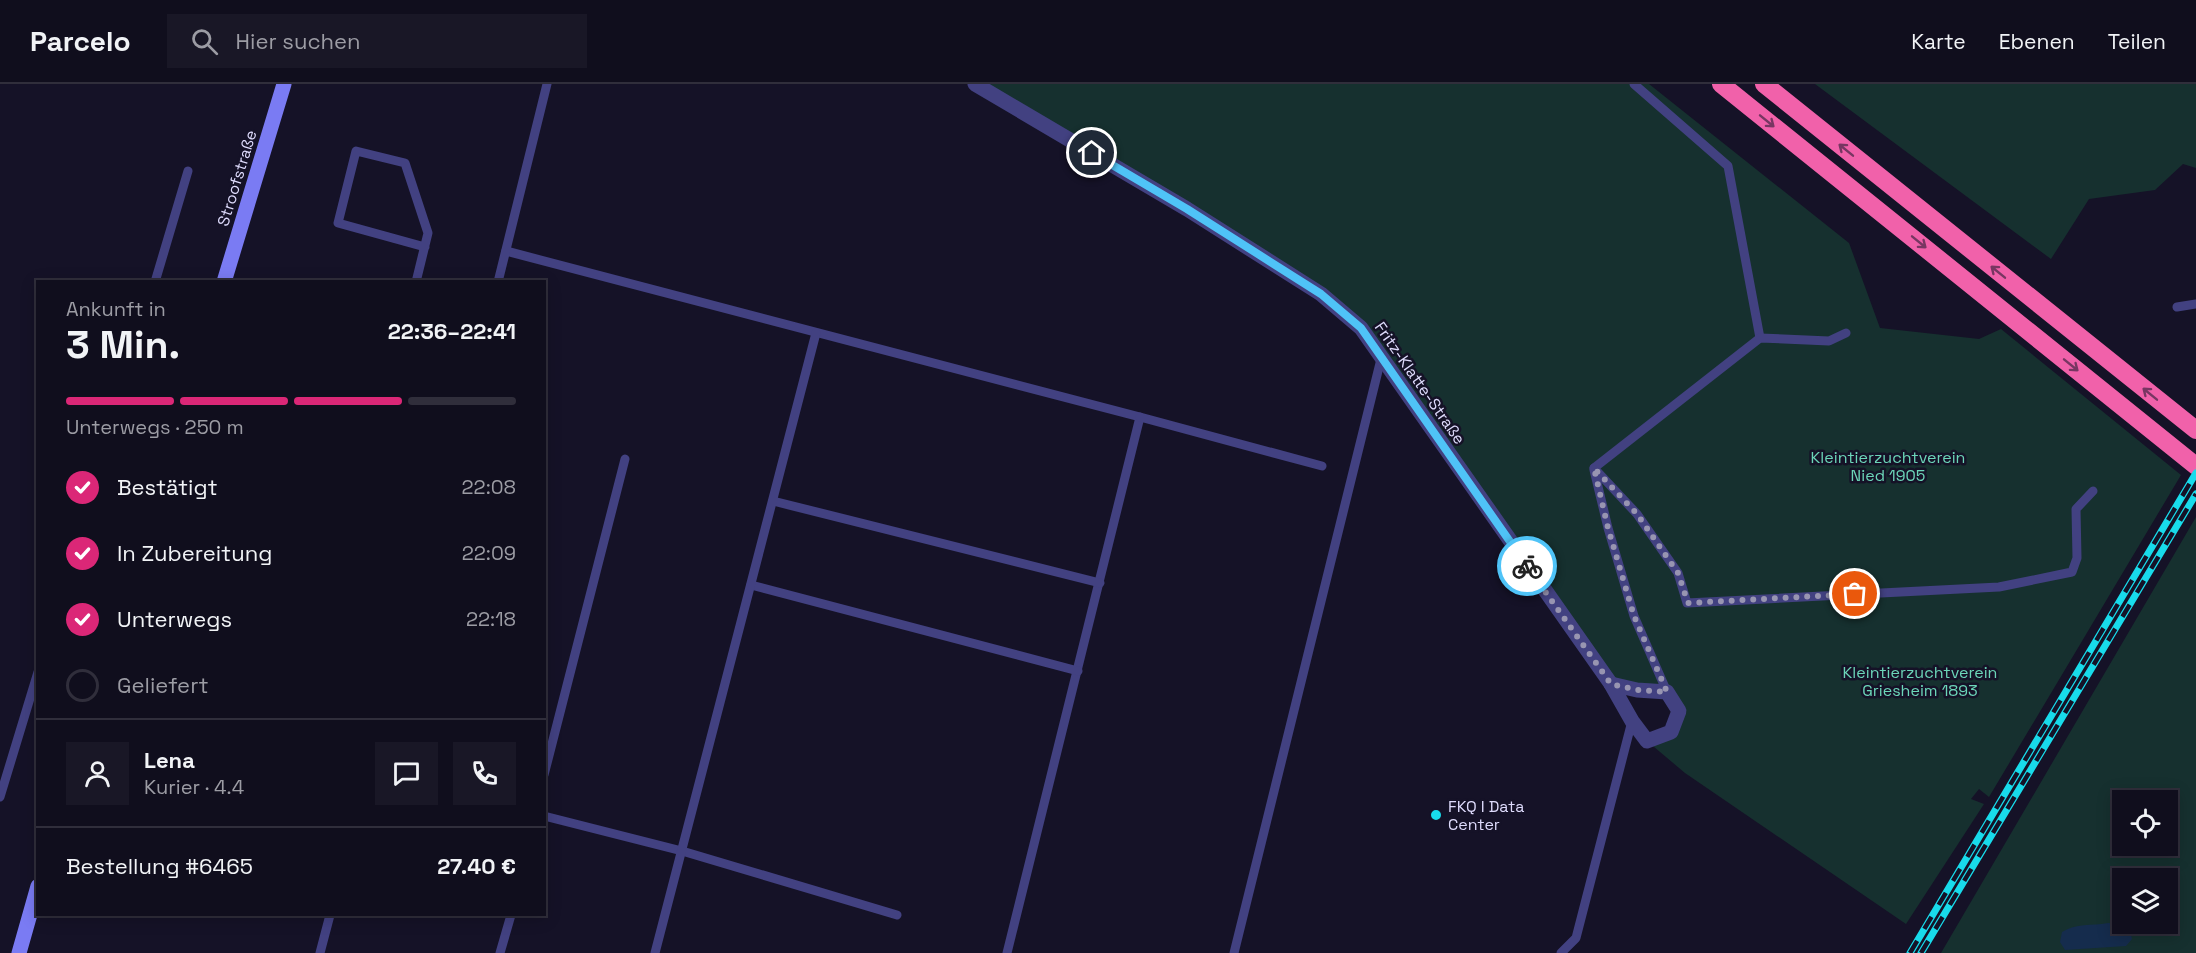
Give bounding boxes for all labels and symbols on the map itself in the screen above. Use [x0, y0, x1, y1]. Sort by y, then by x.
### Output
one-way arrow [1759, 114, 1775, 127]
street label: Stroofstraße [212, 127, 262, 229]
pin [1066, 127, 1117, 178]
one-way arrow [1838, 143, 1854, 156]
one-way arrow [1911, 236, 1927, 249]
one-way arrow [1990, 265, 2006, 278]
street label: Fritz-Klatte-Straße [1370, 318, 1470, 448]
one-way arrow [2063, 358, 2079, 371]
one-way arrow [2143, 387, 2159, 400]
park label: Kleintierzuchtverein Nied 1905 [1811, 447, 1965, 486]
courier [1497, 536, 1557, 596]
pin [1829, 568, 1880, 619]
park label: Kleintierzuchtverein Griesheim 1893 [1843, 662, 1997, 701]
place label: FKQ I Data Center [1448, 796, 1525, 835]
marker: FKQ I Data Center [1429, 808, 1443, 822]

